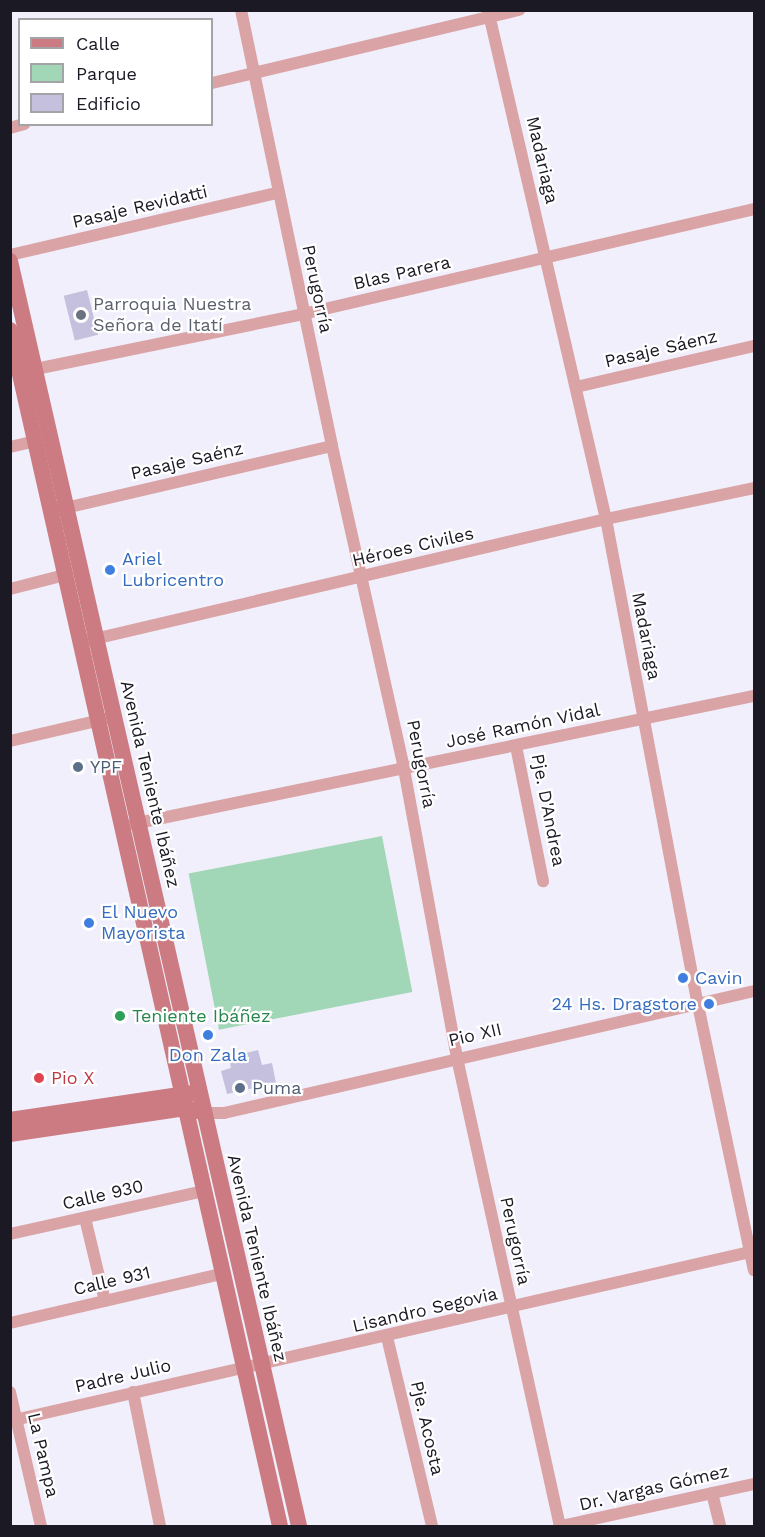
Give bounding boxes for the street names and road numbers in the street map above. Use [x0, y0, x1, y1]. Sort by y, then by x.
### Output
street label: Madariaga [521, 114, 563, 206]
street label: Pasaje Revidatti [70, 181, 210, 233]
street label: Perugorría [297, 243, 337, 335]
street label: Blas Parera [351, 251, 453, 295]
street label: Pasaje Sáenz [603, 326, 719, 372]
street label: Pasaje Saénz [129, 438, 245, 484]
street label: Héroes Civiles [350, 523, 476, 571]
street label: Madariaga [627, 590, 665, 682]
street label: Avenida Teniente Ibáñez [116, 678, 184, 890]
street label: José Ramón Vidal [444, 699, 602, 753]
street label: Perugorría [402, 718, 440, 810]
street label: Pje. D'Andrea [526, 752, 570, 868]
street label: Pio XII [446, 1018, 504, 1052]
street label: Avenida Teniente Ibáñez [223, 1152, 291, 1364]
street label: Calle 930 [60, 1175, 146, 1215]
street label: Perugorría [495, 1195, 535, 1287]
street label: Calle 931 [71, 1262, 153, 1300]
street label: Lisandro Segovia [350, 1283, 500, 1337]
street label: Padre Julio [73, 1354, 173, 1398]
street label: Pje. Acosta [406, 1378, 448, 1478]
street label: La Pampa [23, 1410, 63, 1500]
street label: Dr. Vargas Gómez [577, 1460, 731, 1516]

